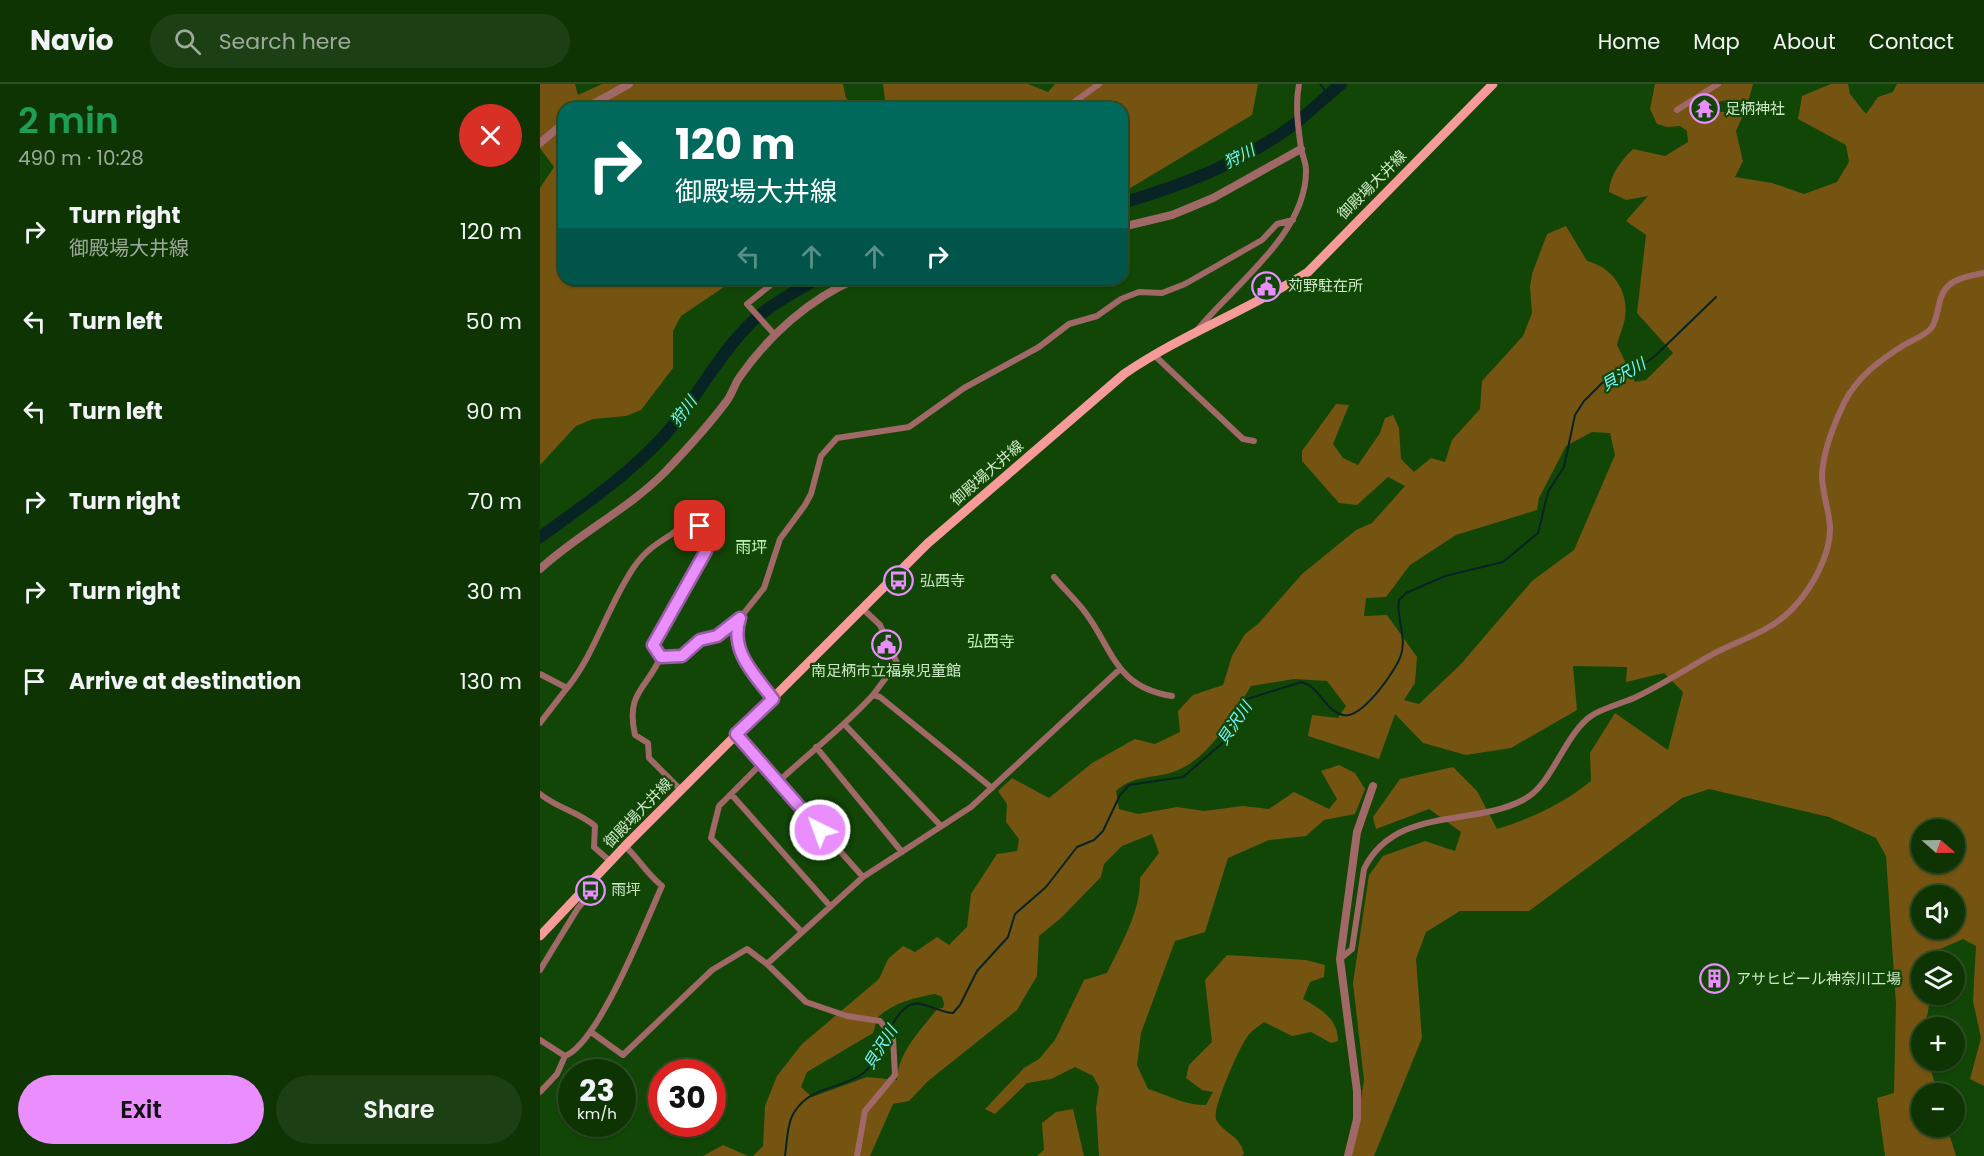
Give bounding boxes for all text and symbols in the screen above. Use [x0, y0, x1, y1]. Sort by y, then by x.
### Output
search box [150, 14, 570, 68]
text: Navio [30, 21, 114, 60]
icon: search [171, 25, 204, 58]
text: Search here [219, 26, 351, 57]
text: Home [1598, 27, 1660, 56]
text: Map [1693, 27, 1740, 56]
text: About [1773, 27, 1836, 56]
text: Contact [1869, 27, 1954, 56]
temple icon: 足柄神社 [1688, 93, 1720, 125]
text: 2 min [18, 95, 119, 146]
place label: 足柄神社 [1725, 98, 1785, 119]
button: close [459, 104, 522, 167]
text: 120 m [675, 115, 796, 174]
icon: right [576, 126, 654, 204]
water label: 狩川 [1220, 138, 1260, 174]
text: 490 m · 10:28 [18, 144, 144, 172]
street label: 御殿場大井線 [1332, 145, 1411, 224]
text: 御殿場大井線 [675, 173, 837, 210]
text: Turn right [69, 200, 180, 231]
icon: right [18, 215, 51, 248]
text: 120 m [460, 216, 522, 247]
text: 御殿場大井線 [69, 234, 189, 262]
icon: left [732, 240, 765, 273]
icon: ahead [795, 240, 828, 273]
icon: ahead [858, 240, 891, 273]
icon: right [921, 240, 954, 273]
public building icon: 苅野駐在所 [1251, 270, 1283, 302]
place label: 苅野駐在所 [1288, 275, 1363, 296]
icon: left [18, 305, 51, 338]
text: Turn left [69, 306, 163, 337]
text: 50 m [466, 306, 522, 337]
water label: 貝沢川 [1597, 351, 1652, 396]
water label: 狩川 [665, 390, 703, 431]
icon: left [18, 395, 51, 428]
text: Turn left [69, 396, 163, 427]
text: 90 m [466, 396, 522, 427]
street label: 御殿場大井線 [946, 435, 1028, 510]
icon: right [18, 485, 51, 518]
text: Turn right [69, 486, 180, 517]
text: 70 m [468, 486, 522, 517]
pin [674, 500, 725, 551]
icon: arrive [683, 509, 716, 542]
district label: 雨坪 [735, 536, 767, 559]
bus stop icon: 弘西寺 [883, 565, 915, 597]
place label: 弘西寺 [920, 570, 965, 591]
icon: right [18, 575, 51, 608]
text: Turn right [69, 576, 180, 607]
text: 30 m [467, 576, 522, 607]
public building icon: 南足柄市立福泉児童館 [870, 628, 902, 660]
district label: 弘西寺 [967, 630, 1015, 653]
place label: 南足柄市立福泉児童館 [811, 660, 961, 681]
icon: arrive [18, 665, 51, 698]
text: Arrive at destination [69, 666, 301, 697]
text: 130 m [460, 666, 522, 697]
water label: 貝沢川 [1211, 695, 1258, 750]
street label: 御殿場大井線 [599, 773, 676, 852]
position arrow [788, 798, 852, 862]
north arrow [1911, 819, 1965, 873]
map controls [1911, 819, 1965, 1137]
bus stop icon: 雨坪 [574, 874, 606, 906]
place label: 雨坪 [611, 879, 641, 900]
button: sound [1911, 885, 1965, 939]
button: layers [1911, 951, 1965, 1005]
building icon: アサヒビール神奈川工場 [1699, 963, 1731, 995]
place label: アサヒビール神奈川工場 [1736, 968, 1901, 989]
button: + [1911, 1017, 1965, 1071]
water label: 貝沢川 [858, 1019, 904, 1074]
speed limit sign: 30 [648, 1059, 726, 1137]
text: 23 [579, 1069, 615, 1112]
button: Exit [18, 1075, 264, 1144]
button: Share [276, 1075, 522, 1144]
button: − [1911, 1083, 1965, 1137]
text: km/h [577, 1103, 617, 1124]

